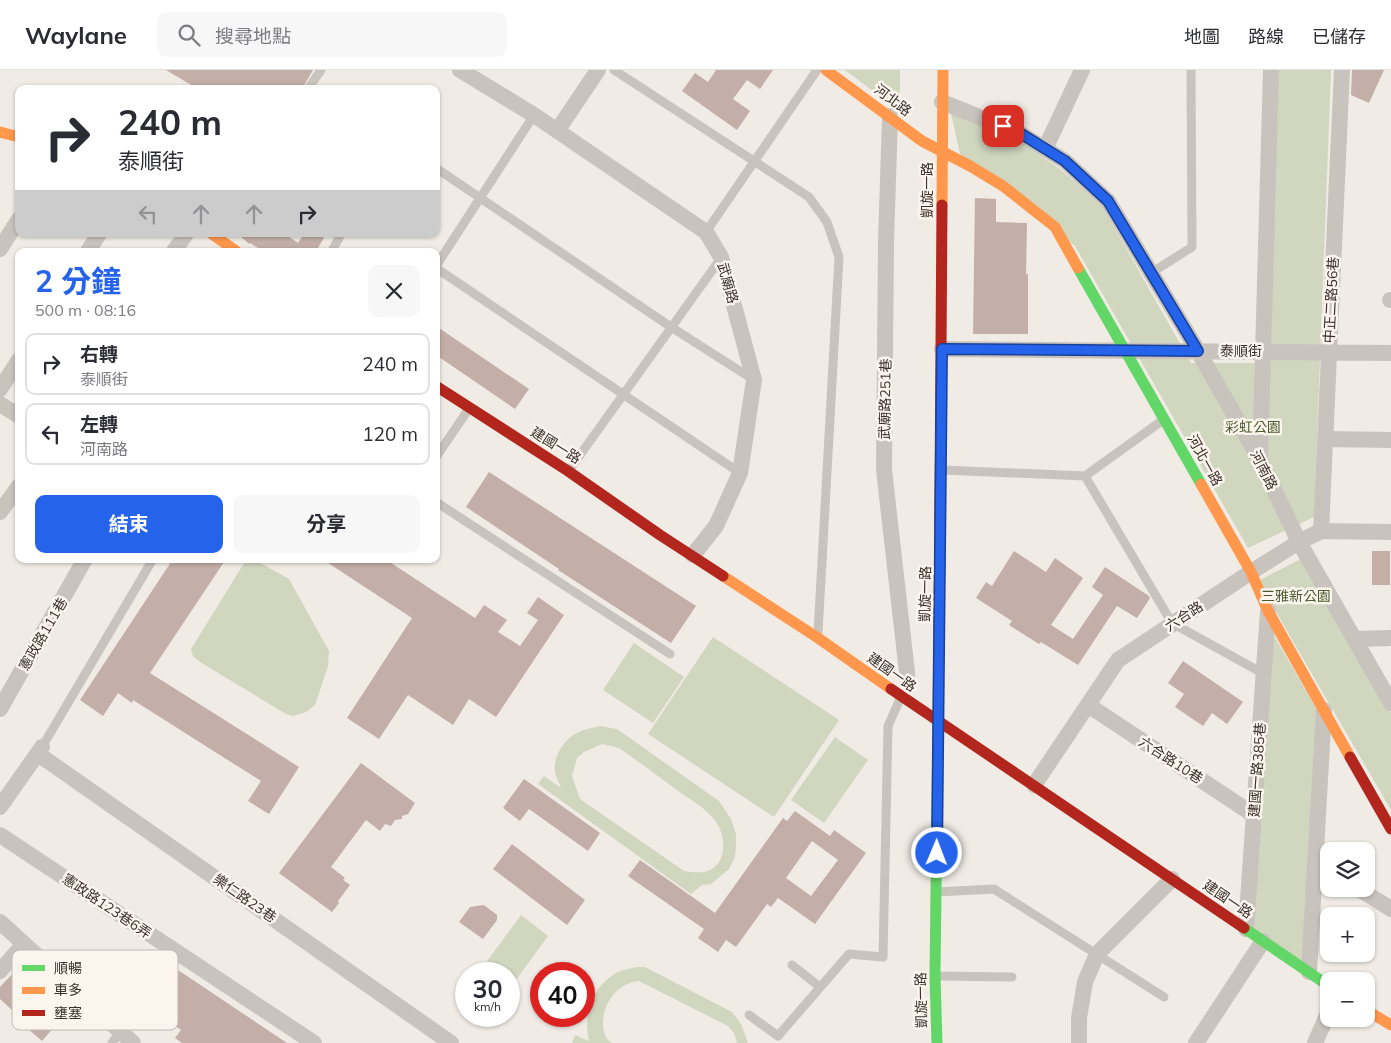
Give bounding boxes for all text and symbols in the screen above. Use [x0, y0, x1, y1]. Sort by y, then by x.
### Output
search box [157, 12, 507, 57]
text: Waylane [25, 20, 127, 50]
icon: search [175, 21, 203, 49]
text: 搜尋地點 [215, 24, 291, 48]
text: 地圖 [1184, 25, 1220, 48]
text: 路線 [1248, 25, 1284, 48]
text: 已儲存 [1312, 25, 1366, 48]
street label: 河北路 [871, 80, 915, 120]
text: 240 m [118, 100, 222, 144]
icon: right [35, 105, 100, 170]
pin [982, 105, 1024, 147]
icon: arrive [989, 112, 1017, 140]
text: 泰順街 [118, 147, 184, 175]
street label: 凱旋一路 [918, 162, 936, 218]
icon: left [134, 200, 162, 228]
icon: ahead [187, 200, 215, 228]
icon: ahead [240, 200, 268, 228]
icon: right [293, 200, 321, 228]
street label: 中正二路56巷 [1320, 256, 1342, 344]
street label: 武廟路 [714, 260, 742, 306]
text: 2 分鐘 [35, 262, 121, 300]
button: close [368, 265, 420, 317]
text: 500 m · 08:16 [35, 300, 136, 320]
text: 右轉 [80, 342, 118, 366]
street label: 泰順街 [1220, 342, 1262, 360]
icon: right [37, 350, 65, 378]
text: 240 m [362, 352, 418, 376]
street label: 武廟路251巷 [875, 358, 895, 440]
text: 泰順街 [80, 369, 128, 389]
text: 左轉 [80, 412, 118, 436]
park label: 彩虹公園 [1225, 418, 1281, 436]
icon: left [37, 420, 65, 448]
text: 120 m [362, 422, 418, 446]
street label: 建國一路 [527, 423, 585, 467]
street label: 河北一路 [1184, 431, 1226, 489]
text: 河南路 [80, 439, 128, 459]
street label: 河南路 [1246, 447, 1282, 493]
button: 結束 [35, 495, 223, 553]
button: 分享 [233, 495, 420, 553]
street label: 凱旋一路 [916, 566, 934, 622]
park label: 三雅新公園 [1261, 587, 1331, 605]
street label: 憲政路111巷 [15, 594, 71, 674]
street label: 六合路 [1161, 597, 1207, 635]
street label: 建國一路 [864, 649, 920, 695]
street label: 建國一路385巷 [1245, 722, 1269, 818]
street label: 六合路10巷 [1136, 733, 1206, 787]
position arrow [910, 826, 962, 878]
map controls [1320, 842, 1375, 1027]
button: layers [1320, 842, 1375, 897]
street label: 憲政路123巷6弄 [59, 870, 155, 942]
street label: 樂仁路23巷 [210, 870, 280, 926]
street label: 建國一路 [1200, 876, 1256, 922]
button: + [1320, 907, 1375, 962]
legend [12, 950, 178, 1030]
text: 順暢 [54, 959, 82, 977]
speed limit sign: 40 [530, 962, 595, 1027]
street label: 凱旋一路 [912, 972, 930, 1028]
button: − [1320, 972, 1375, 1027]
text: 30 [472, 973, 503, 1004]
text: 車多 [54, 981, 82, 999]
text: km/h [474, 999, 501, 1014]
text: 壅塞 [54, 1004, 82, 1022]

